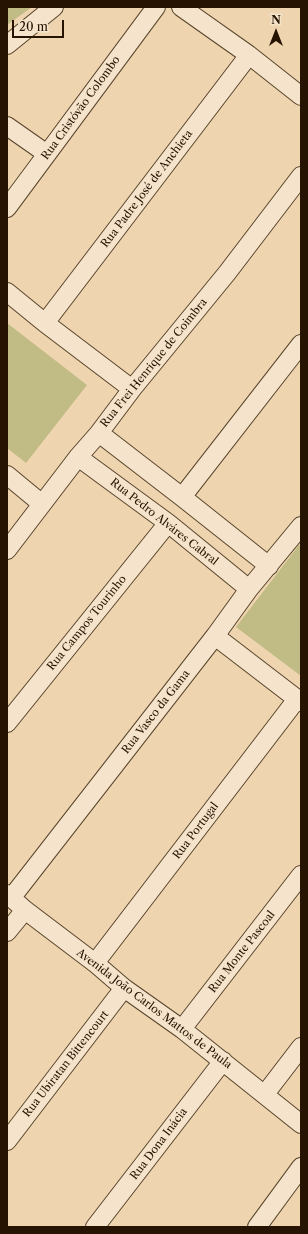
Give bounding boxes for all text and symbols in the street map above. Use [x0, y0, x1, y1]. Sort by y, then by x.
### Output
scale bar [14, 12, 66, 38]
north arrow [256, 12, 296, 52]
text: N [271, 13, 281, 27]
text: 20 m [19, 19, 48, 34]
street label: Rua Cristóvão Colombo [39, 54, 123, 162]
street label: Rua Padre José de Anchieta [98, 128, 196, 250]
street label: Rua Frei Henrique de Coimbra [98, 296, 210, 430]
street label: Rua Pedro Alváres Cabral [107, 476, 221, 568]
street label: Rua Campos Tourinho [45, 573, 129, 673]
street label: Rua Vasco da Gama [119, 667, 193, 757]
street label: Rua Portugal [170, 800, 222, 862]
street label: Rua Monte Pascoal [206, 908, 278, 996]
street label: Avenida João Carlos Mattos de Paula [74, 946, 234, 1072]
street label: Rua Ubiratan Bittencourt [20, 1008, 112, 1120]
street label: Rua Dona Inácia [128, 1105, 190, 1183]

